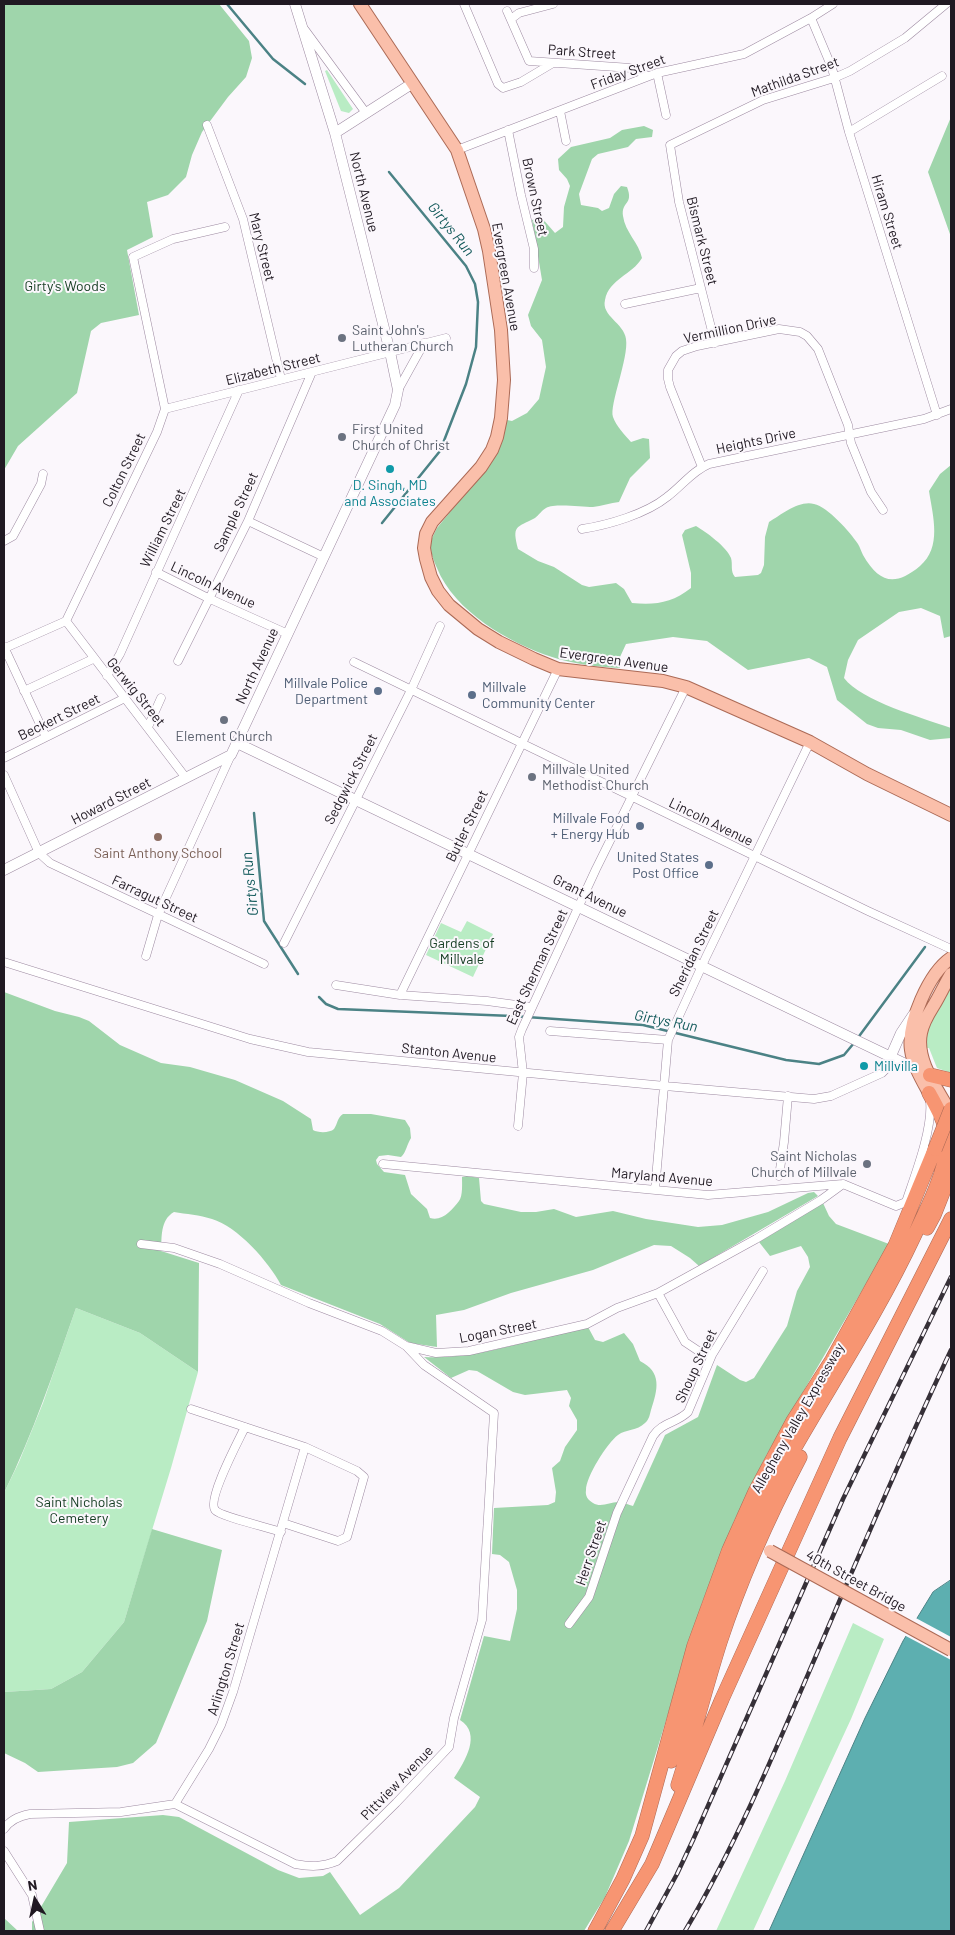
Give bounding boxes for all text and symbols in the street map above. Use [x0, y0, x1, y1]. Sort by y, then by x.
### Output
street label: Park Street [547, 41, 617, 63]
street label: Friday Street [588, 51, 668, 93]
street label: Mathilda Street [749, 53, 841, 101]
street label: North Avenue [346, 150, 382, 234]
street label: Brown Street [518, 156, 552, 238]
street label: Hiram Street [868, 172, 906, 252]
street label: Bismark Street [683, 195, 721, 287]
water label: Girtys Run [424, 198, 478, 260]
street label: Mary Street [245, 211, 279, 283]
street label: Evergreen Avenue [488, 222, 524, 332]
park label: Girty's Woods [24, 278, 106, 294]
street label: Vermillion Drive [682, 311, 778, 347]
place label: Saint John's Lutheran Church [352, 322, 453, 354]
marker: Saint John's Lutheran Church [336, 332, 348, 344]
street label: Elizabeth Street [224, 349, 322, 389]
place label: First United Church of Christ [352, 421, 450, 454]
street label: Heights Drive [715, 424, 797, 458]
street label: Colton Street [99, 430, 149, 510]
marker: First United Church of Christ [336, 431, 348, 443]
marker: D. Singh, MD and Associates [384, 463, 396, 475]
street label: Sample Street [210, 469, 262, 555]
place label: D. Singh, MD and Associates [344, 477, 436, 510]
street label: William Street [137, 486, 189, 570]
street label: Lincoln Avenue [168, 558, 258, 612]
street label: North Avenue [232, 625, 282, 707]
street label: Evergreen Avenue [559, 644, 669, 676]
street label: Gerwig Street [103, 654, 169, 730]
place label: Millvale Police Department [284, 675, 368, 708]
place label: Millvale Community Center [482, 679, 595, 712]
marker: Millvale Police Department [372, 685, 384, 697]
marker: Millvale Community Center [466, 689, 478, 701]
street label: Beckert Street [15, 690, 103, 744]
marker: Element Church [218, 714, 230, 726]
place label: Element Church [176, 728, 272, 744]
street label: Sedgwick Street [321, 731, 381, 827]
place label: Millvale United Methodist Church [542, 761, 649, 794]
marker: Millvale United Methodist Church [526, 771, 538, 783]
street label: Howard Street [68, 774, 154, 828]
street label: Butler Street [442, 787, 492, 865]
street label: Lincoln Avenue [666, 794, 756, 850]
place label: Millvale Food + Energy Hub [551, 810, 630, 842]
marker: Millvale Food + Energy Hub [634, 820, 646, 832]
marker: Saint Anthony School [152, 831, 164, 843]
place label: Saint Anthony School [94, 845, 222, 861]
place label: United States Post Office [617, 849, 699, 882]
water label: Girtys Run [238, 851, 262, 917]
marker: United States Post Office [703, 859, 715, 871]
street label: Grant Avenue [550, 871, 630, 921]
street label: Farragut Street [109, 872, 201, 926]
street label: East Sherman Street [503, 906, 571, 1028]
street label: Sheridan Street [666, 907, 722, 999]
park label: Gardens of Millvale [429, 935, 495, 968]
water label: Girtys Run [633, 1006, 699, 1036]
street label: Stanton Avenue [401, 1040, 497, 1066]
place label: Millvilla [874, 1058, 918, 1074]
marker: Millvilla [858, 1060, 870, 1072]
place label: Saint Nicholas Church of Millvale [751, 1148, 857, 1180]
marker: Saint Nicholas Church of Millvale [861, 1158, 873, 1170]
street label: Maryland Avenue [611, 1164, 713, 1190]
street label: Logan Street [458, 1315, 538, 1347]
street label: Shoup Street [672, 1326, 720, 1406]
street label: Allegheny Valley Expressway [748, 1340, 848, 1496]
park label: Saint Nicholas Cemetery [36, 1494, 122, 1526]
street label: Herr Street [572, 1518, 610, 1588]
street label: 40th Street Bridge [803, 1546, 909, 1616]
street label: Arlington Street [204, 1620, 248, 1718]
street label: Pittview Avenue [357, 1742, 437, 1824]
north arrow [10, 1875, 60, 1925]
text: N [26, 1876, 38, 1894]

